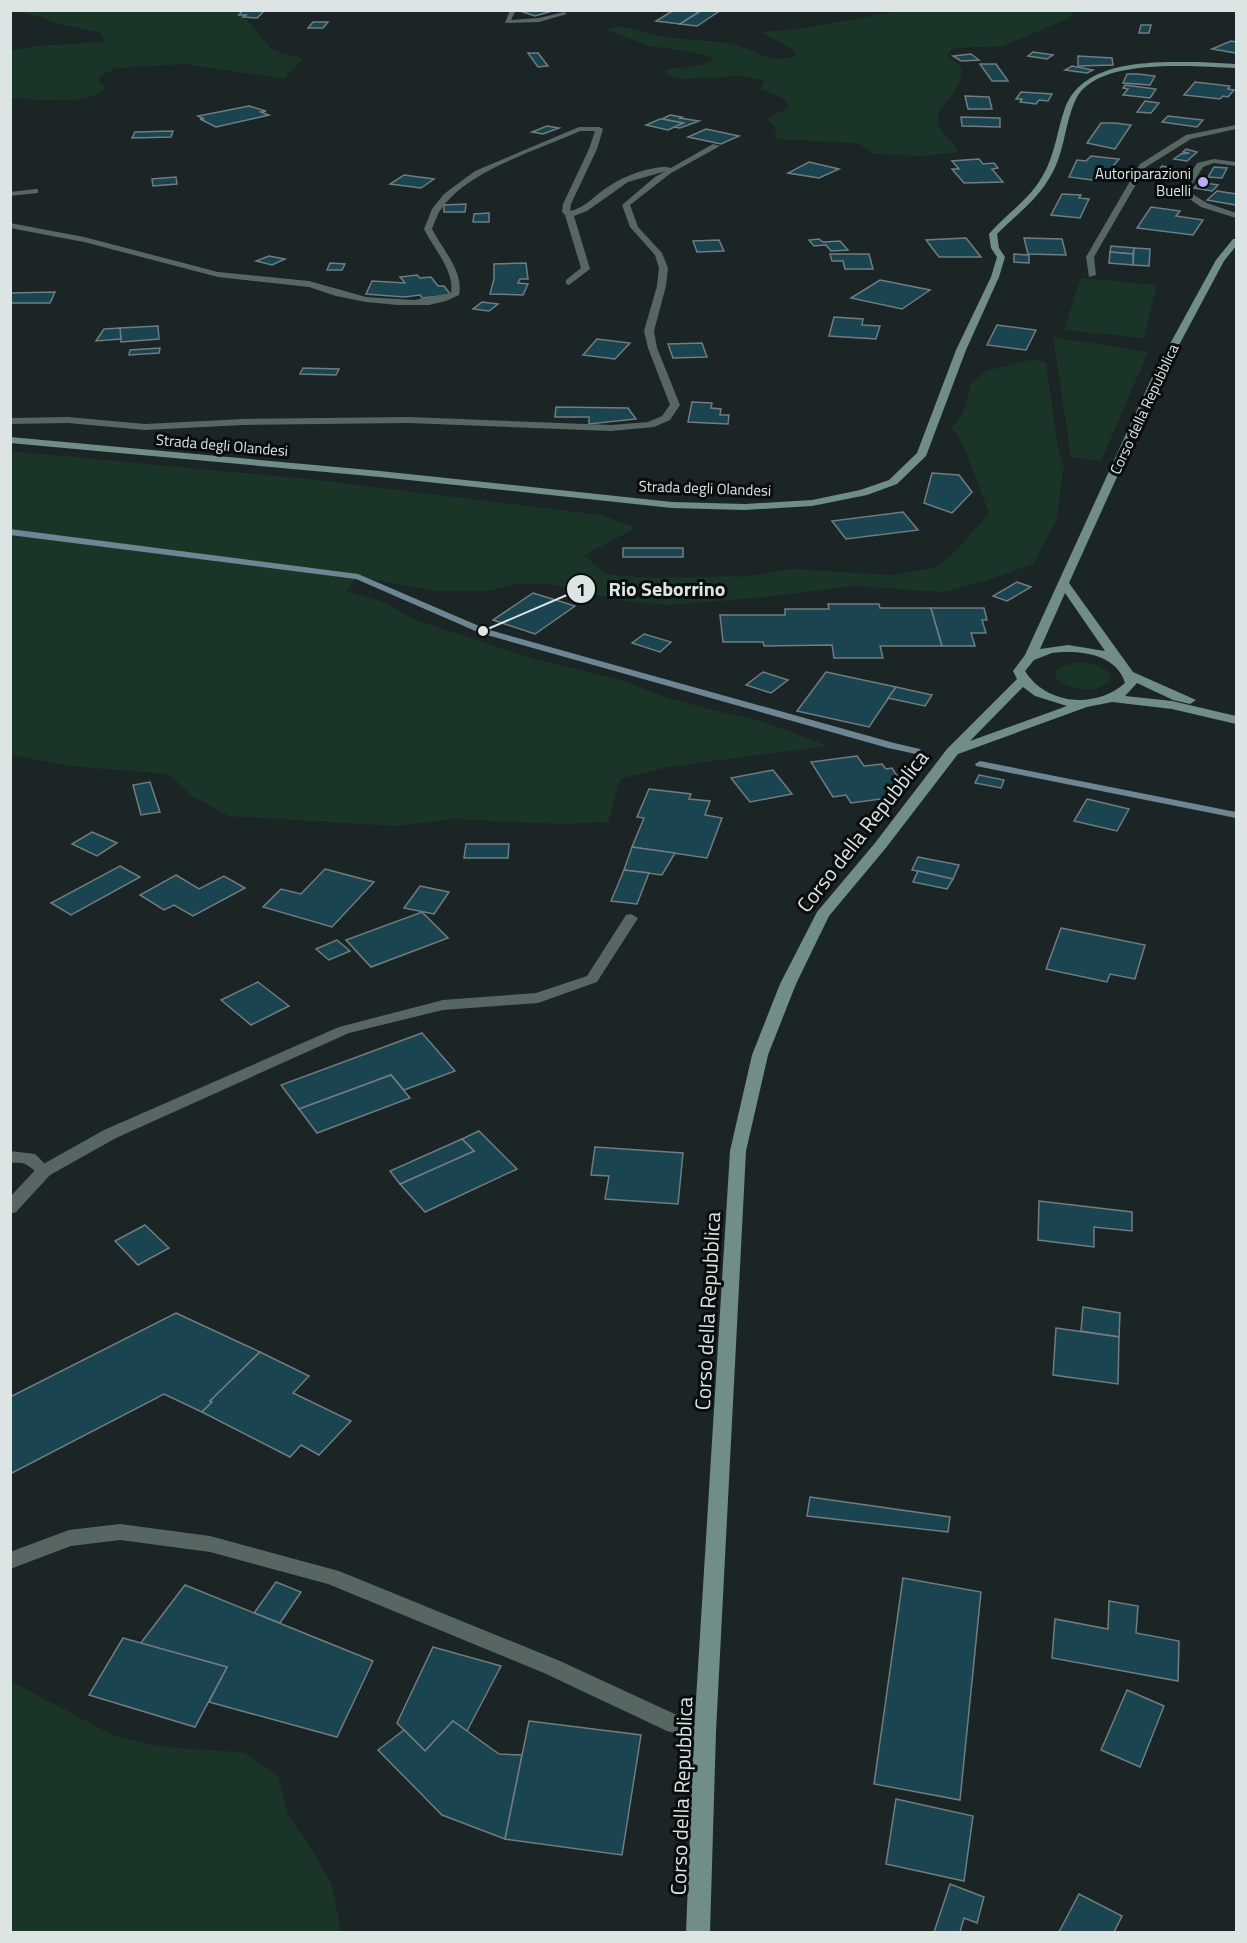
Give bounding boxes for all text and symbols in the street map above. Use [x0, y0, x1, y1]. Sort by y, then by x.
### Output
place label: Autoriparazioni Buelli [1095, 162, 1191, 202]
marker: Autoriparazioni Buelli [1196, 175, 1210, 189]
street label: Corso della Repubblica [1104, 339, 1185, 478]
street label: Strada degli Olandesi [155, 428, 289, 462]
street label: Strada degli Olandesi [638, 474, 772, 502]
callout: Rio Seborrino [566, 570, 737, 608]
text: Rio Seborrino [609, 573, 725, 604]
text: 1 [576, 576, 586, 603]
street label: Corso della Repubblica [788, 743, 936, 919]
street label: Corso della Repubblica [686, 1211, 728, 1411]
street label: Corso della Repubblica [662, 1696, 700, 1896]

